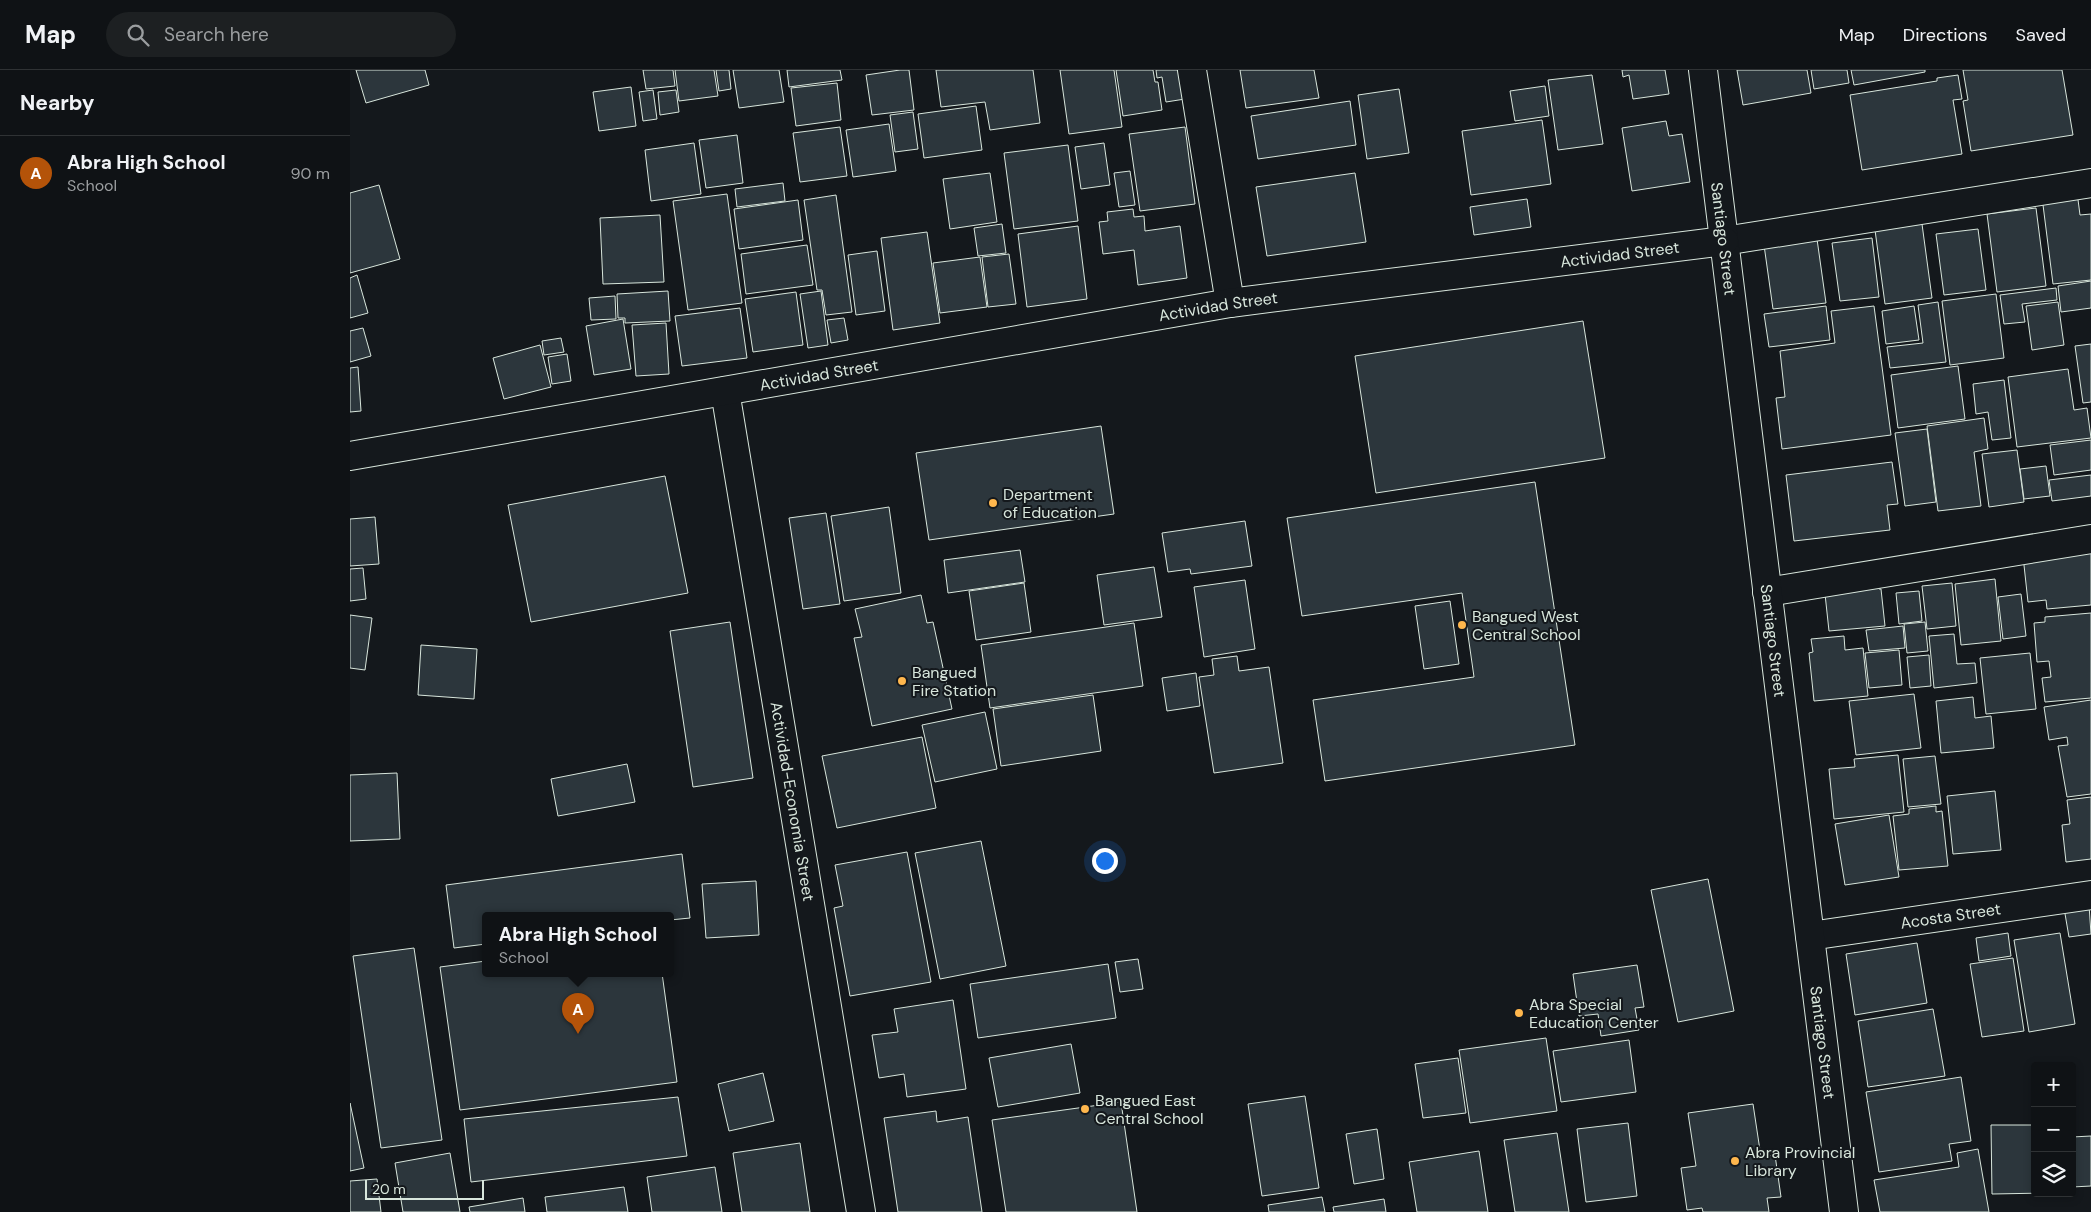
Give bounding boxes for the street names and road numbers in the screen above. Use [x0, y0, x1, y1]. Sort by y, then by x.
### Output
street label: Santiago Street [1706, 181, 1741, 296]
street label: Actividad Street [1559, 236, 1681, 272]
street label: Actividad Street [1157, 287, 1279, 326]
street label: Actividad Street [758, 354, 880, 395]
street label: Santiago Street [1756, 583, 1791, 698]
street label: Actividad-Economia Street [766, 700, 820, 903]
street label: Acosta Street [1899, 898, 2002, 933]
street label: Santiago Street [1806, 985, 1840, 1100]

